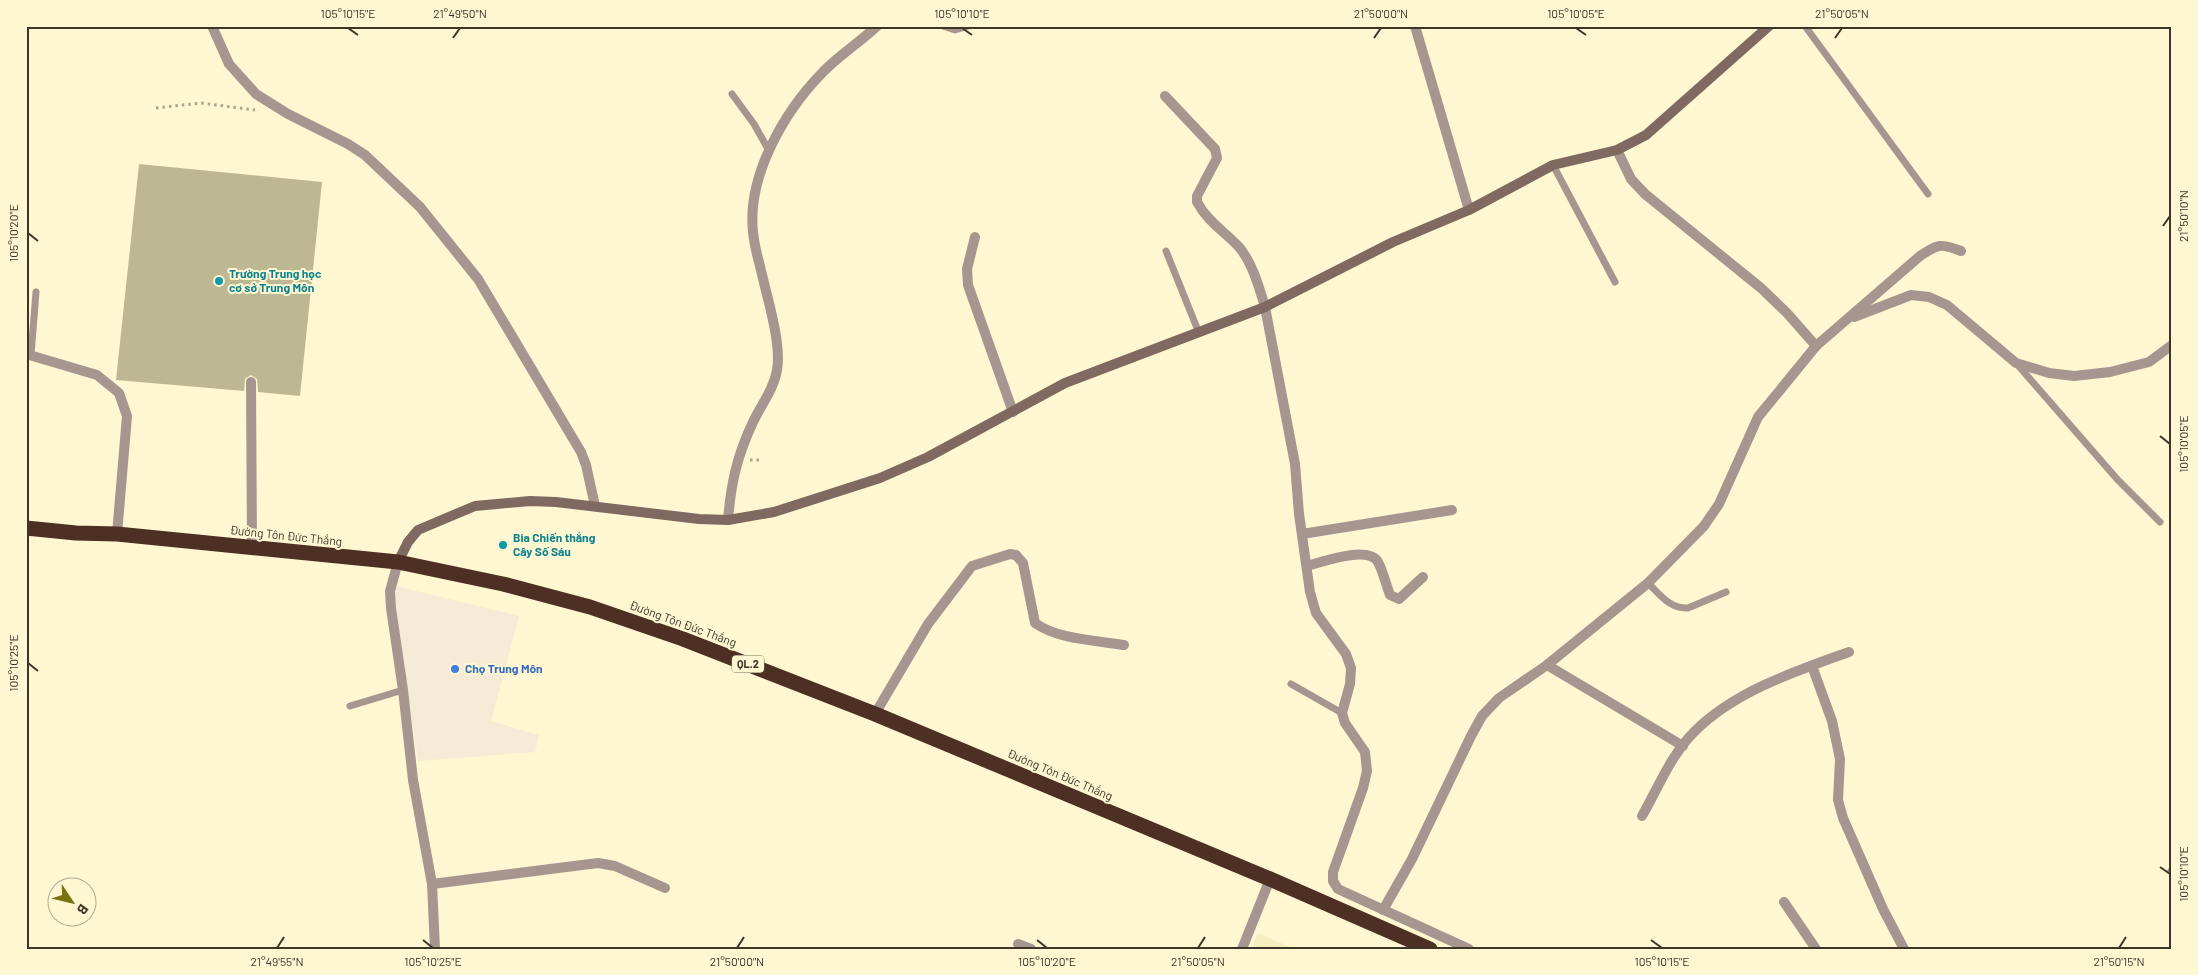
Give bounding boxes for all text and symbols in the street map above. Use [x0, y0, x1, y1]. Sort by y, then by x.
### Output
text: 105°10'15"E [320, 6, 376, 20]
text: 21°49'50"N [433, 6, 487, 20]
text: 105°10'10"E [934, 6, 990, 20]
text: 21°50'00"N [1354, 6, 1408, 20]
text: 105°10'05"E [1547, 6, 1605, 20]
text: 21°50'05"N [1815, 6, 1869, 20]
text: 21°50'10"N [2176, 190, 2190, 242]
text: 105°10'20"E [6, 204, 20, 262]
place label: Trường Trung học cơ sở Trung Môn [229, 266, 322, 294]
marker: Trường Trung học cơ sở Trung Môn [213, 275, 225, 287]
text: 105°10'05"E [2176, 415, 2190, 473]
street label: Đường Tôn Đức Thắng [229, 522, 343, 548]
place label: Bia Chiến thắng Cây Số Sáu [513, 530, 596, 558]
marker: Bia Chiến thắng Cây Số Sáu [497, 539, 509, 551]
street label: Đường Tôn Đức Thắng [628, 597, 739, 649]
text: 105°10'25"E [6, 634, 20, 692]
road number: QL.2 [732, 656, 764, 672]
place label: Chọ Trung Môn [465, 661, 543, 675]
marker: Chọ Trung Môn [449, 663, 461, 675]
street label: Đường Tôn Đức Thắng [1006, 746, 1115, 803]
text: 105°10'10"E [2176, 846, 2190, 902]
north arrow [48, 878, 98, 928]
text: B [74, 901, 93, 918]
text: 21°49'55"N [250, 954, 304, 968]
text: 105°10'25"E [404, 954, 462, 968]
text: 21°50'00"N [710, 954, 764, 968]
text: 105°10'20"E [1018, 954, 1076, 968]
text: 21°50'05"N [1171, 954, 1225, 968]
text: 105°10'15"E [1634, 954, 1690, 968]
text: 21°50'15"N [2093, 954, 2145, 968]

